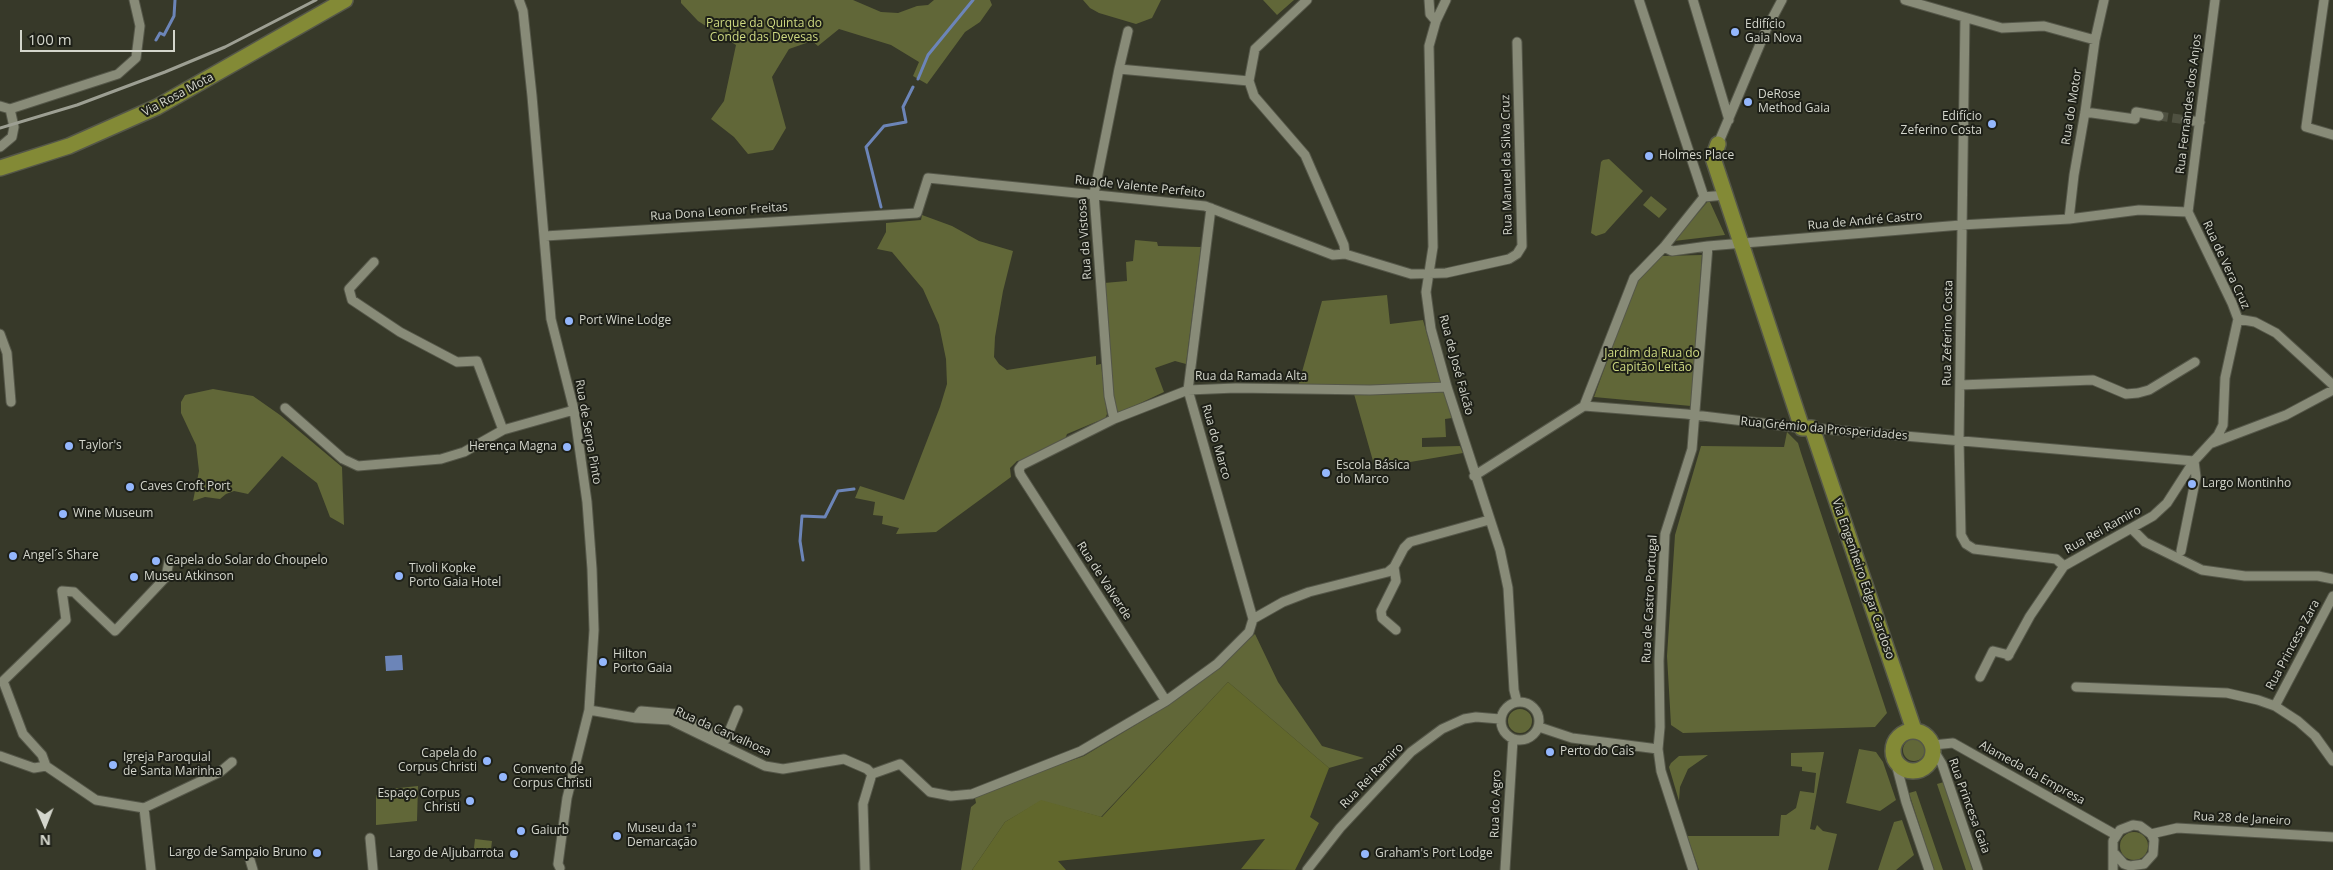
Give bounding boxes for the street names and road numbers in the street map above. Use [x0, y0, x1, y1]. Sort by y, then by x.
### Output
street label: Rua Fernandes dos Anjos [2173, 33, 2205, 175]
street label: Rua do Motor [2059, 68, 2085, 146]
street label: Via Rosa Mota [140, 70, 216, 120]
street label: Rua Manuel da Silva Cruz [1499, 95, 1515, 235]
street label: Rua de Valente Perfeito [1074, 173, 1206, 201]
street label: Rua da Vistosa [1075, 198, 1095, 280]
street label: Rua Dona Leonor Freitas [650, 200, 788, 224]
street label: Rua de André Castro [1807, 209, 1923, 233]
street label: Rua de Vera Cruz [2199, 219, 2253, 311]
street label: Rua Zeferino Costa [1940, 280, 1956, 386]
street label: Rua de José Falcão [1436, 313, 1476, 417]
street label: Rua da Ramada Alta [1195, 370, 1307, 384]
street label: Rua de Serpa Pinto [572, 378, 604, 486]
street label: Rua do Marco [1198, 403, 1234, 481]
street label: Rua Grémio da Prosperidades [1740, 415, 1908, 443]
street label: Via Engenheiro Edgar Cardoso [1829, 497, 1897, 661]
street label: Rua Rei Ramiro [2062, 503, 2144, 557]
street label: Rua de Castro Portugal [1639, 535, 1661, 663]
street label: Rua de Valverde [1073, 539, 1135, 623]
street label: Rua Princesa Zara [2263, 597, 2323, 693]
street label: Rua da Carvalhosa [673, 704, 773, 760]
street label: Alameda da Empresa [1977, 738, 2087, 808]
street label: Rua Rei Ramiro [1337, 740, 1407, 812]
street label: Rua Princesa Gaia [1945, 756, 1993, 856]
street label: Rua do Agro [1488, 770, 1504, 838]
street label: Rua 28 de Janeiro [2193, 809, 2291, 829]

